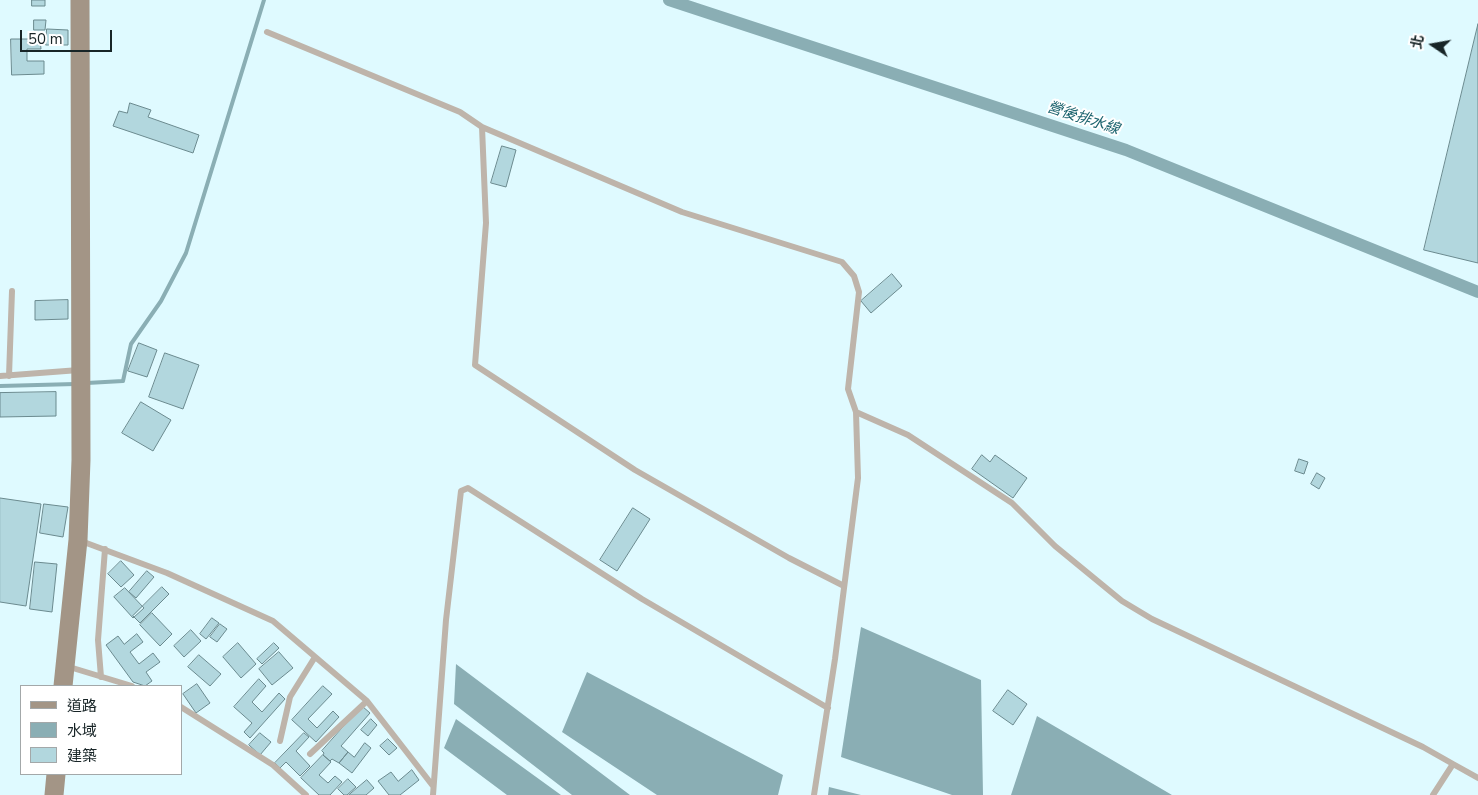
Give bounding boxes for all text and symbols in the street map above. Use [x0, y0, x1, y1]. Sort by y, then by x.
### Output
scale bar [22, 20, 115, 52]
north arrow [1408, 20, 1458, 70]
text: 50 m [28, 29, 63, 49]
text: 北 [1407, 33, 1429, 51]
water label: 營後排水線 [1045, 99, 1121, 139]
legend [20, 685, 182, 775]
text: 道路 [67, 696, 97, 716]
text: 水域 [67, 721, 97, 741]
text: 建築 [67, 746, 97, 766]

